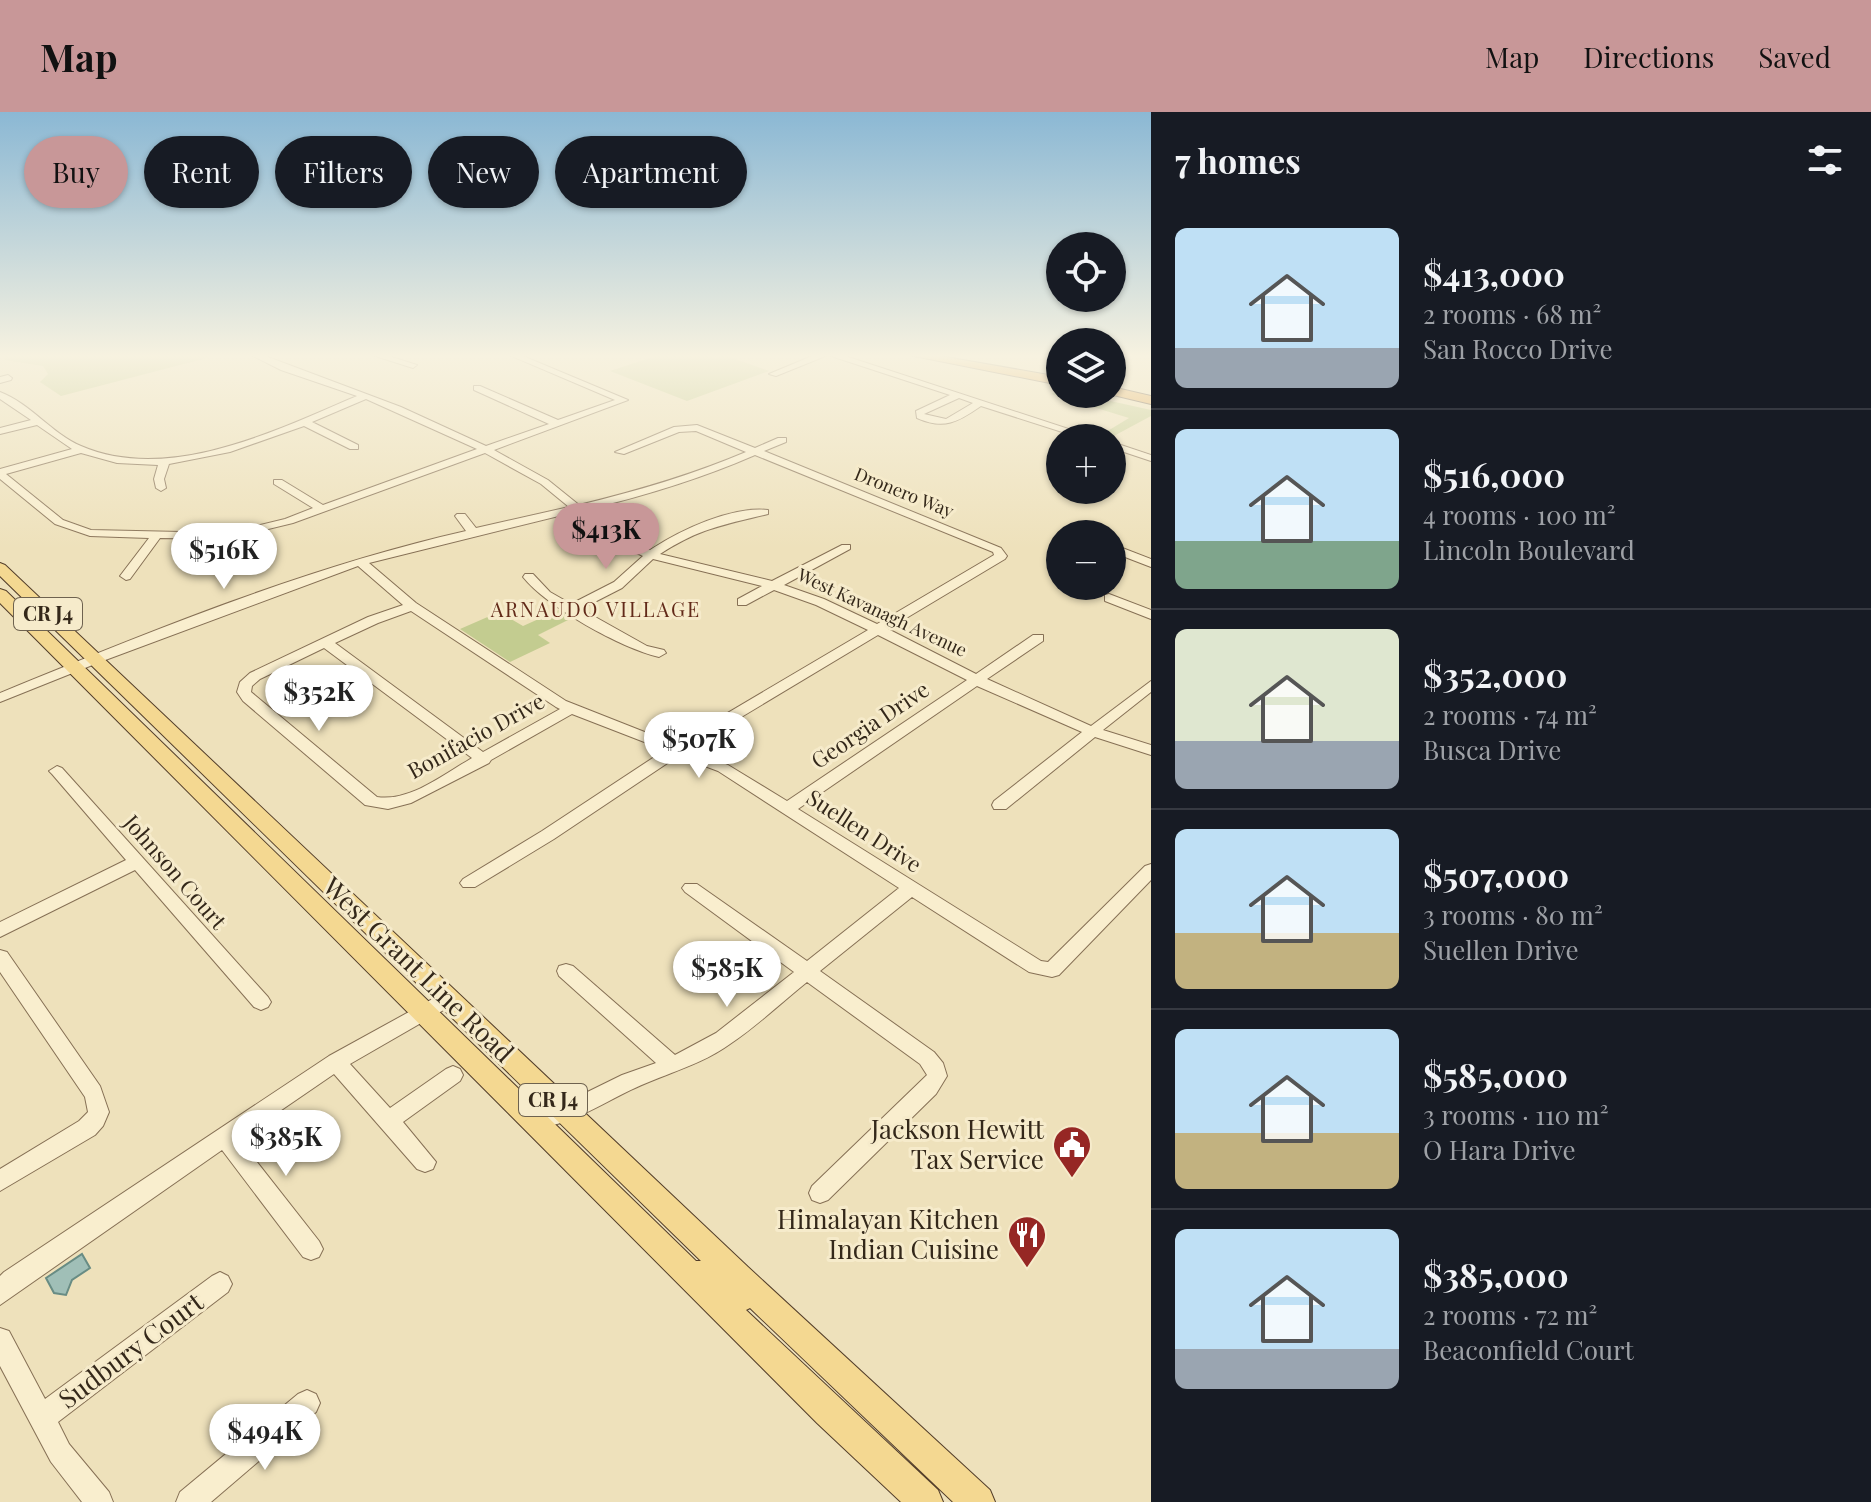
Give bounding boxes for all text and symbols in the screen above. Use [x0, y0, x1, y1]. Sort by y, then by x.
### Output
text: Map [40, 31, 117, 82]
text: Map [1485, 38, 1539, 75]
text: Directions [1583, 38, 1714, 75]
text: Saved [1758, 38, 1831, 75]
chip: Buy [24, 136, 128, 208]
chip: Rent [144, 136, 259, 208]
chip: Filters [275, 136, 412, 208]
chip: New [428, 136, 539, 208]
chip: Apartment [555, 136, 747, 208]
text: 7 homes [1175, 137, 1301, 183]
icon: filters [1803, 138, 1847, 182]
map controls [1046, 232, 1126, 600]
button: locate [1046, 232, 1126, 312]
text: $413,000 [1423, 250, 1565, 296]
icon: home [1239, 260, 1335, 356]
text: 2 rooms · 68 m² [1423, 296, 1601, 331]
button: layers [1046, 328, 1126, 408]
text: San Rocco Drive [1423, 331, 1613, 366]
button: + [1046, 424, 1126, 504]
text: $516,000 [1423, 451, 1565, 497]
street label: Dronero Way [851, 461, 958, 523]
icon: home [1239, 461, 1335, 557]
text: 4 rooms · 100 m² [1423, 497, 1616, 532]
pin: $413K [550, 503, 662, 571]
text: $413K [571, 511, 641, 546]
button: − [1046, 520, 1126, 600]
pin: $516K [168, 523, 280, 591]
text: $516K [189, 531, 259, 566]
text: Lincoln Boulevard [1423, 532, 1635, 567]
street label: West Kavanagh Avenue [793, 562, 971, 662]
district label: ARNAUDO VILLAGE [490, 595, 701, 622]
road number: CR J4 [14, 598, 82, 630]
text: $352,000 [1423, 651, 1567, 697]
icon: home [1239, 661, 1335, 757]
pin: $352K [263, 665, 375, 733]
text: $352K [283, 673, 355, 708]
street label: Georgia Drive [804, 674, 934, 775]
street label: Bonifacio Drive [402, 685, 549, 785]
text: 2 rooms · 74 m² [1423, 697, 1597, 732]
pin: $507K [643, 712, 755, 780]
text: $507K [662, 720, 736, 755]
text: Busca Drive [1423, 732, 1561, 767]
street label: Suellen Drive [801, 782, 928, 879]
street label: Johnson Court [117, 807, 235, 936]
text: $507,000 [1423, 851, 1569, 897]
icon: home [1239, 861, 1335, 957]
street label: West Grant Line Road [315, 868, 522, 1069]
text: 3 rooms · 80 m² [1423, 897, 1603, 932]
text: Suellen Drive [1423, 932, 1579, 967]
pin: $585K [671, 941, 783, 1009]
text: $585K [691, 949, 763, 984]
text: $585,000 [1423, 1051, 1568, 1097]
icon: home [1239, 1061, 1335, 1157]
road number: CR J4 [519, 1084, 587, 1116]
text: 3 rooms · 110 m² [1423, 1097, 1608, 1132]
pin: $385K [230, 1110, 342, 1178]
place label: Jackson Hewitt Tax Service [870, 1111, 1045, 1176]
text: $385K [250, 1118, 322, 1153]
public building icon: Jackson Hewitt Tax Service [1051, 1124, 1093, 1179]
text: O Hara Drive [1423, 1132, 1576, 1167]
place label: Himalayan Kitchen Indian Cuisine [777, 1201, 999, 1266]
restaurant icon: Himalayan Kitchen Indian Cuisine [1006, 1214, 1048, 1269]
text: $385,000 [1423, 1251, 1569, 1297]
icon: home [1239, 1261, 1335, 1357]
street label: Sudbury Court [51, 1283, 210, 1416]
text: 2 rooms · 72 m² [1423, 1297, 1597, 1332]
text: Beaconfield Court [1423, 1332, 1634, 1367]
pin: $494K [209, 1404, 321, 1472]
text: $494K [227, 1412, 303, 1447]

